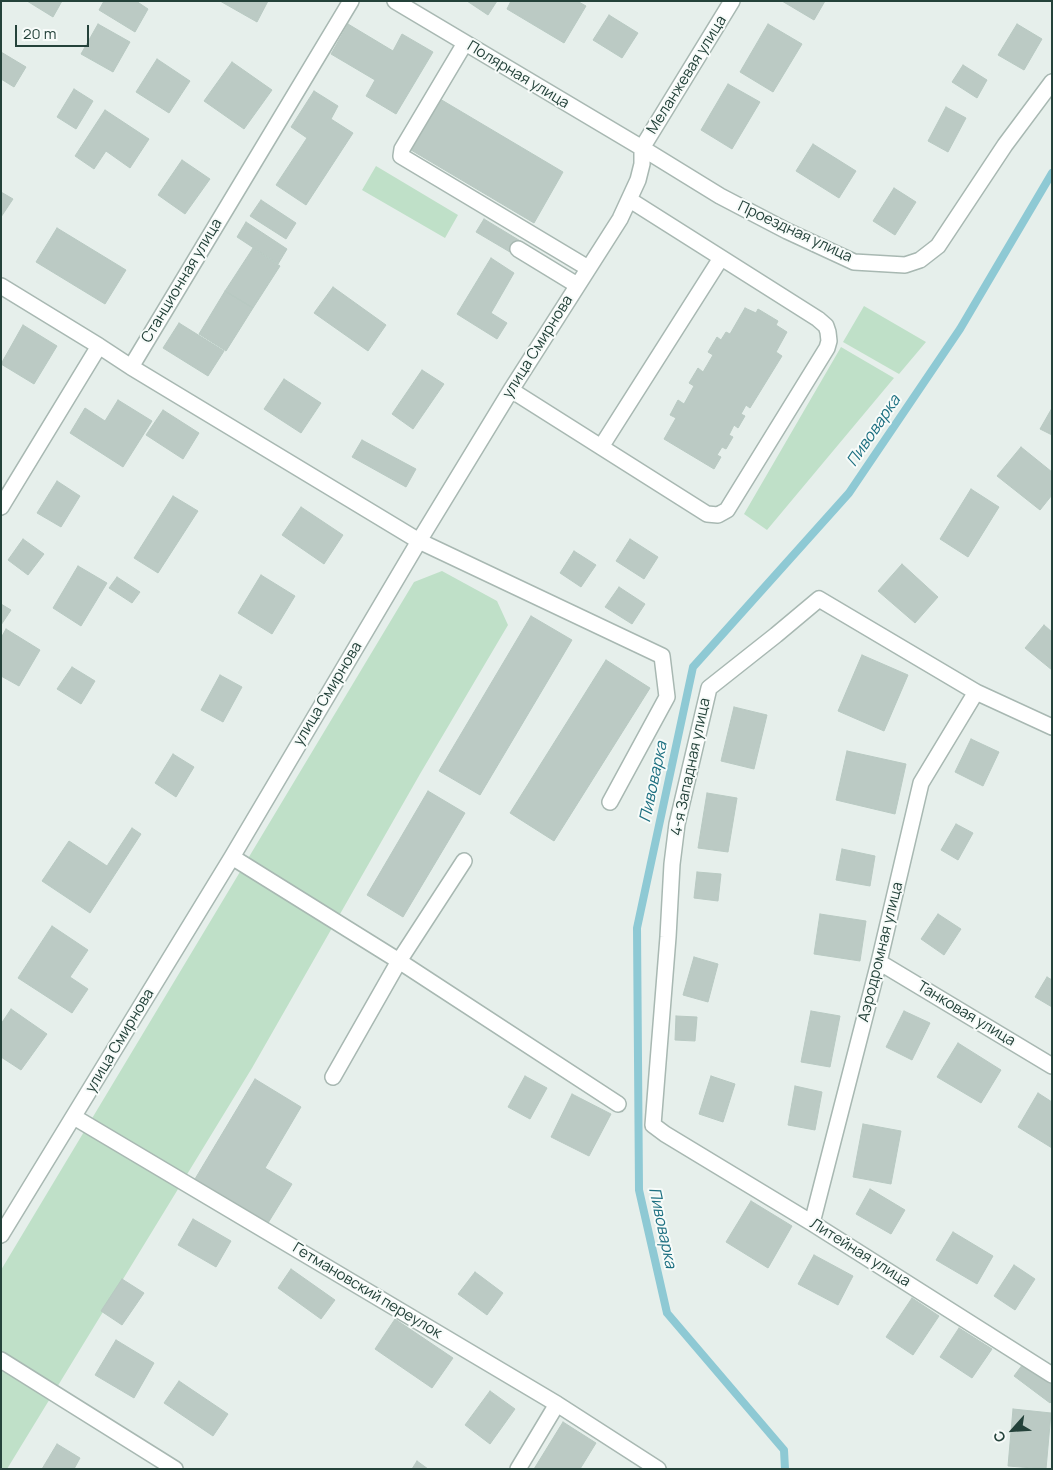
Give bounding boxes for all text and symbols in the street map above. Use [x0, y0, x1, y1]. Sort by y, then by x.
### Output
street label: Меланжевая улица [643, 12, 731, 138]
scale bar [18, 15, 91, 47]
text: 20 m [23, 23, 56, 44]
street label: Полярная улица [464, 37, 572, 113]
street label: Проездная улица [735, 198, 855, 266]
street label: Станционная улица [138, 216, 226, 346]
street label: улица Смирнова [499, 292, 577, 402]
water label: Пивоварка [843, 392, 905, 470]
street label: улица Смирнова [290, 639, 366, 749]
street label: 4-я Западная улица [668, 696, 714, 838]
water label: Пивоварка [636, 740, 672, 824]
street label: Аэродромная улица [855, 880, 907, 1024]
street label: Танковая улица [914, 978, 1018, 1050]
street label: улица Смирнова [82, 986, 158, 1096]
water label: Пивоварка [644, 1186, 680, 1270]
street label: Литейная улица [807, 1215, 913, 1291]
street label: Гетмановский переулок [289, 1239, 445, 1343]
north arrow [988, 1405, 1038, 1455]
text: С [988, 1428, 1010, 1446]

